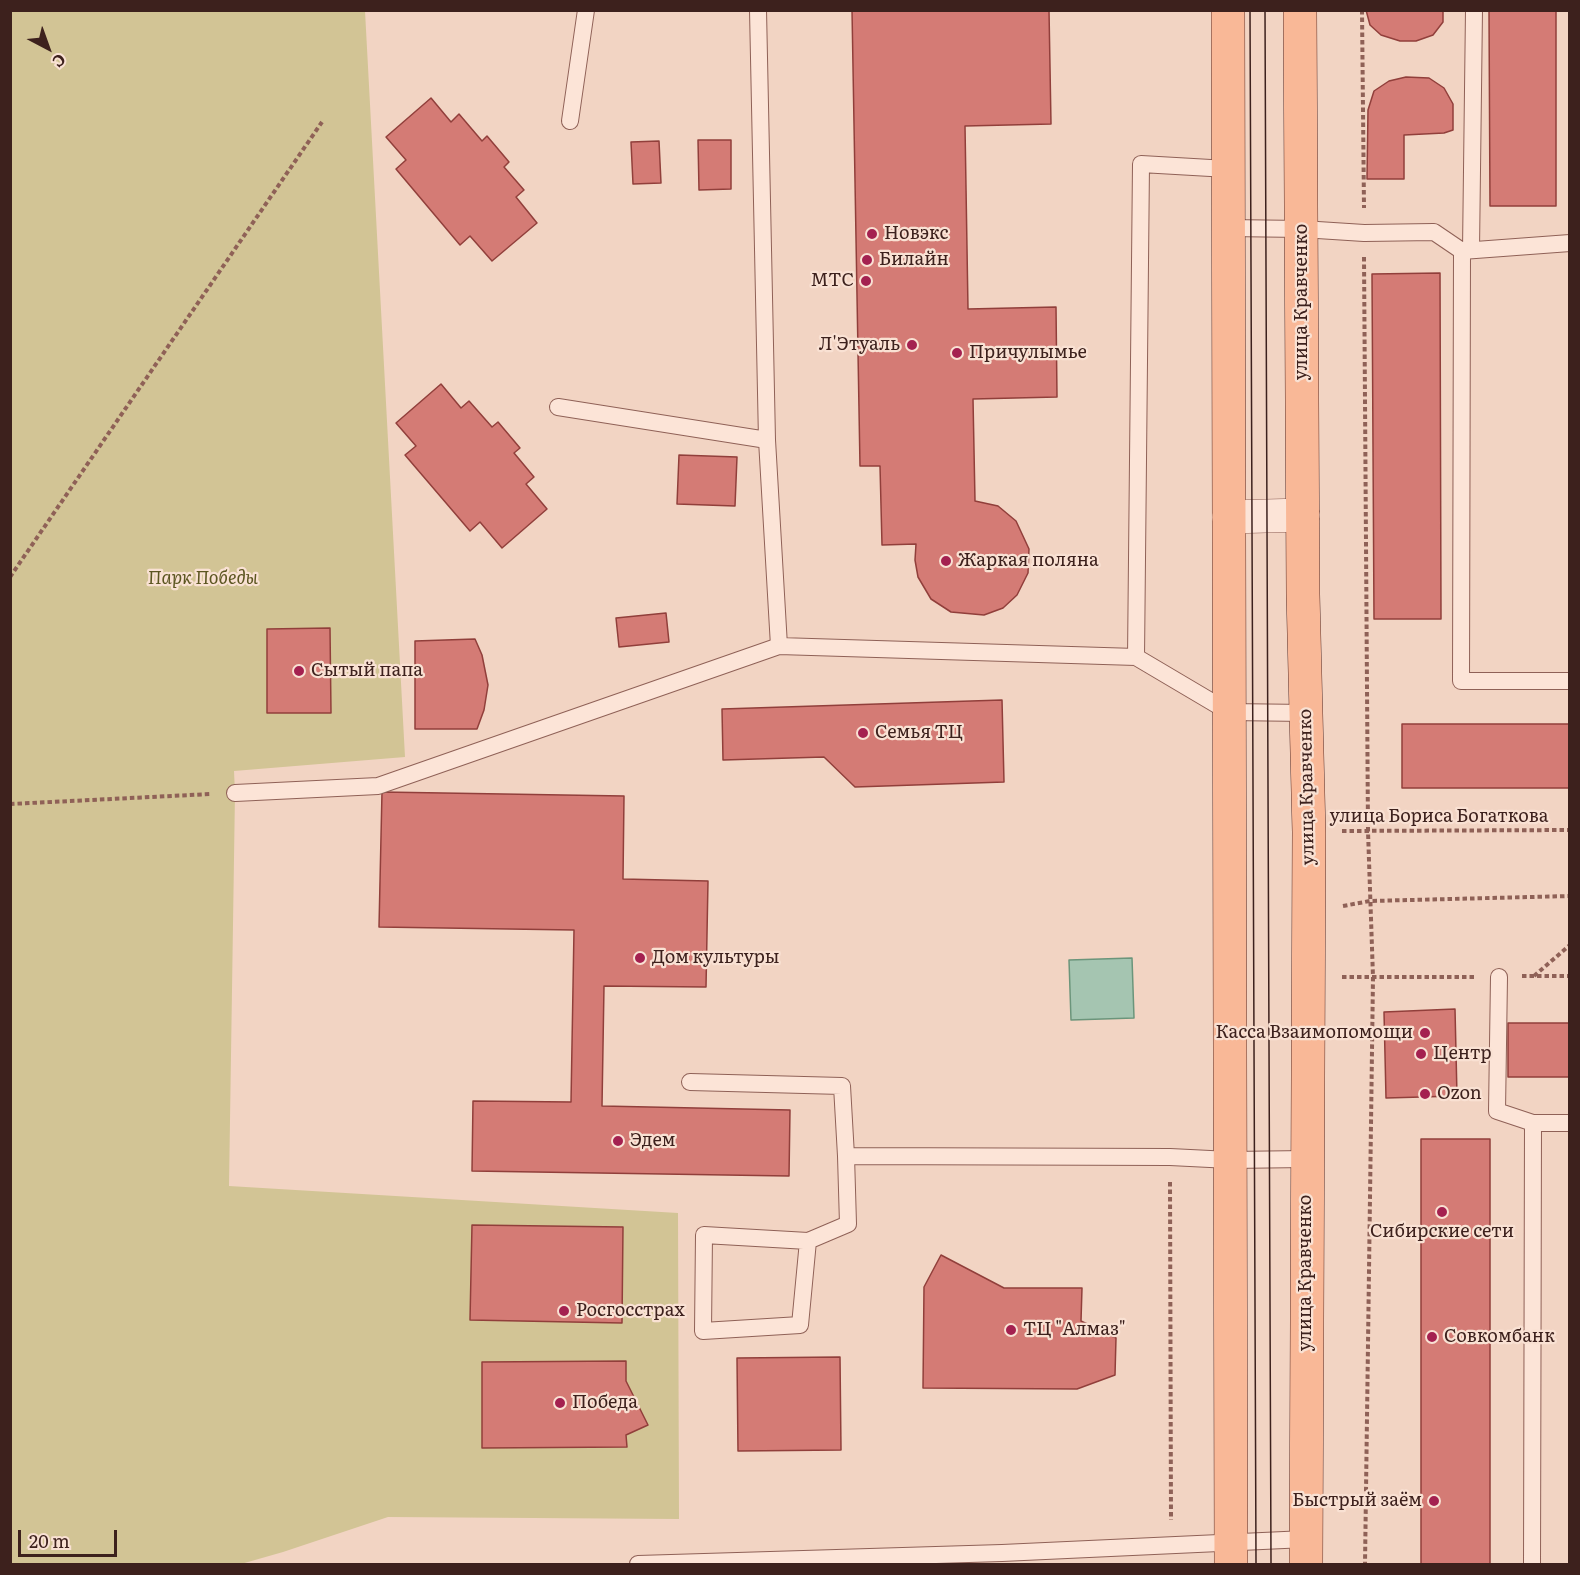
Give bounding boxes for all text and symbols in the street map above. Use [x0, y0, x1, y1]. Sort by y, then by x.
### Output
north arrow [18, 18, 78, 78]
text: С [48, 49, 72, 74]
place label: Новэкс [884, 223, 949, 245]
street label: улица Кравченко [1291, 224, 1313, 380]
marker: Новэкс [865, 227, 879, 241]
place label: Билайн [879, 249, 949, 271]
marker: Билайн [860, 253, 874, 267]
place label: МТС [811, 270, 854, 292]
marker: МТС [859, 274, 873, 288]
place label: Л'Этуаль [819, 334, 900, 356]
marker: Л'Этуаль [905, 338, 919, 352]
place label: Причулымье [969, 342, 1087, 364]
marker: Причулымье [950, 346, 964, 360]
place label: Жаркая поляна [958, 550, 1099, 572]
marker: Жаркая поляна [939, 554, 953, 568]
park label: Парк Победы [148, 568, 258, 590]
place label: Сытый папа [311, 660, 423, 682]
marker: Сытый папа [292, 664, 306, 678]
street label: улица Кравченко [1295, 709, 1319, 865]
place label: Семья ТЦ [875, 722, 963, 744]
marker: Семья ТЦ [856, 726, 870, 740]
street label: улица Бориса Богаткова [1329, 806, 1549, 828]
place label: Дом культуры [652, 947, 780, 969]
marker: Дом культуры [633, 951, 647, 965]
place label: Касса Взаимопомощи [1215, 1022, 1413, 1044]
marker: Касса Взаимопомощи [1418, 1026, 1432, 1040]
place label: Центр [1433, 1043, 1492, 1065]
marker: Центр [1414, 1047, 1428, 1061]
place label: Ozon [1437, 1083, 1482, 1105]
marker: Ozon [1418, 1087, 1432, 1101]
place label: Эдем [630, 1130, 676, 1152]
marker: Эдем [611, 1134, 625, 1148]
street label: улица Кравченко [1295, 1195, 1317, 1351]
marker: Сибирские сети [1435, 1205, 1449, 1219]
place label: Сибирские сети [1370, 1221, 1514, 1243]
place label: Росгосстрах [576, 1300, 685, 1322]
marker: Росгосстрах [557, 1304, 571, 1318]
place label: ТЦ "Алмаз" [1023, 1319, 1126, 1341]
marker: ТЦ "Алмаз" [1004, 1323, 1018, 1337]
place label: Совкомбанк [1444, 1326, 1555, 1348]
marker: Совкомбанк [1425, 1330, 1439, 1344]
place label: Победа [572, 1392, 638, 1414]
marker: Победа [553, 1396, 567, 1410]
place label: Быстрый заём [1292, 1490, 1422, 1512]
marker: Быстрый заём [1427, 1494, 1441, 1508]
scale bar [21, 1518, 120, 1556]
text: 20 m [29, 1527, 70, 1554]

